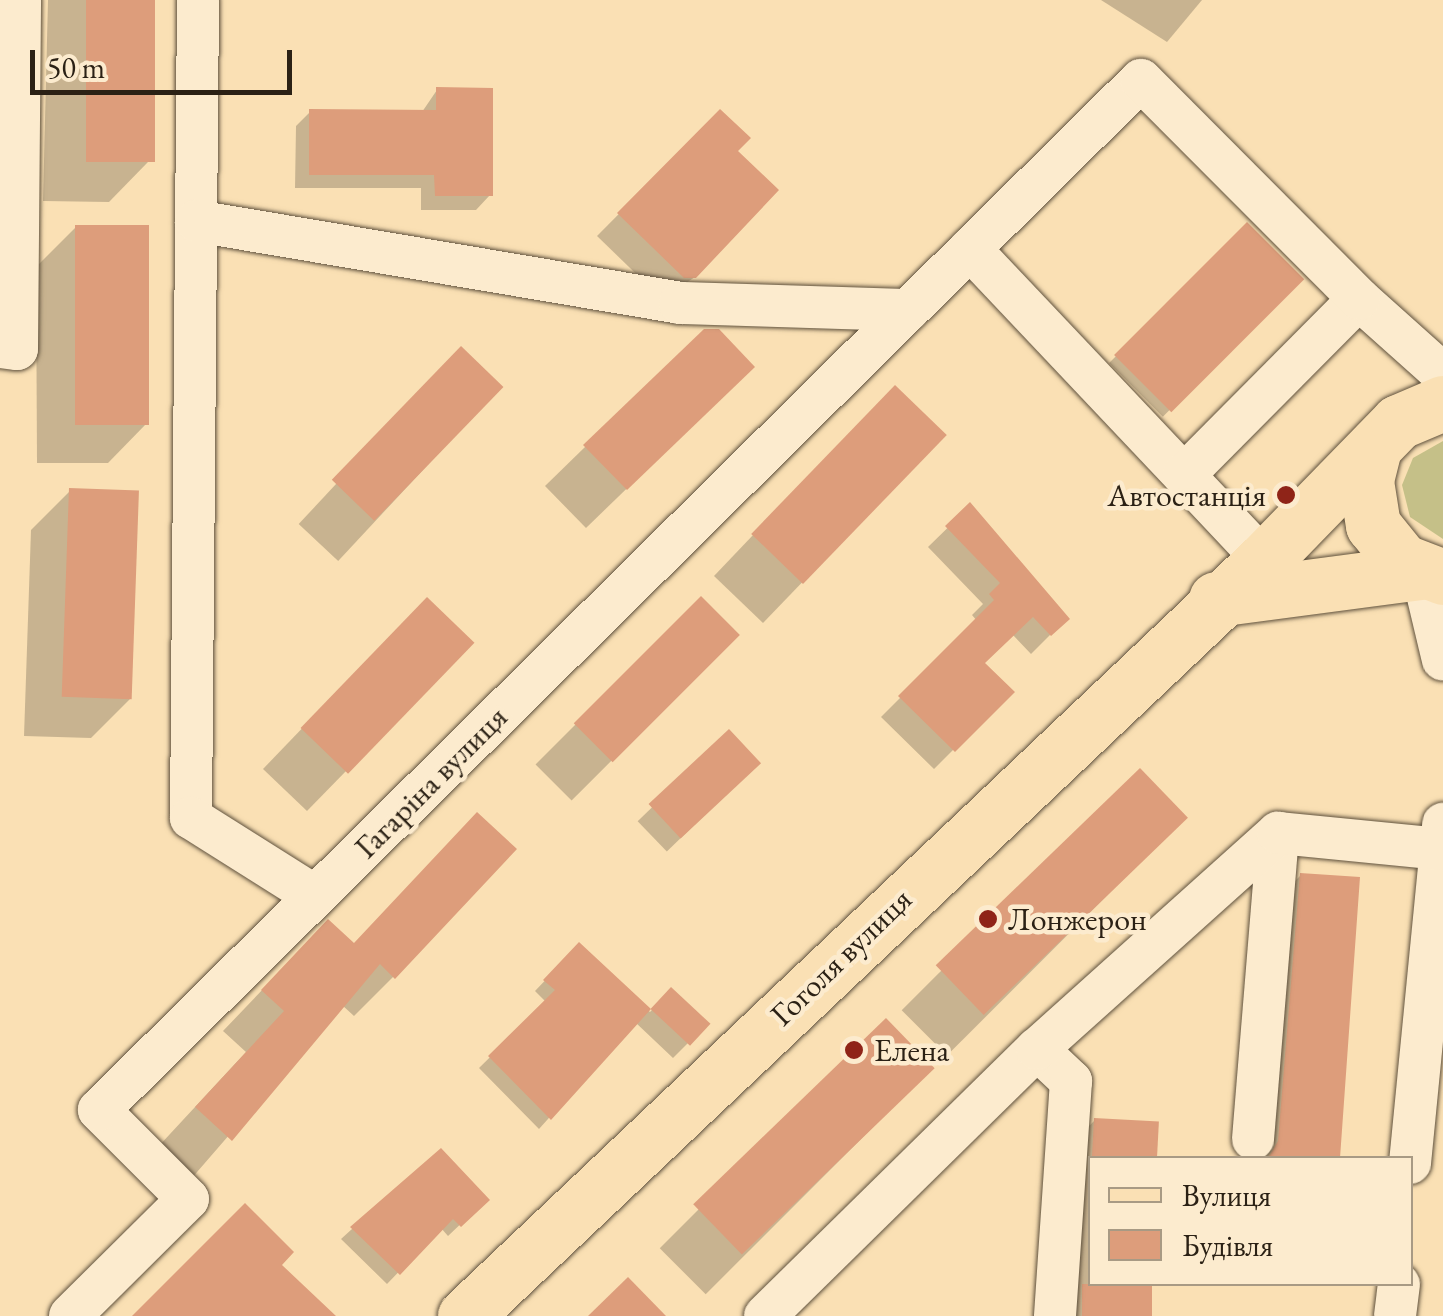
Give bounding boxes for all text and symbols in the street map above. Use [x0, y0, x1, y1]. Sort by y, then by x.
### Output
scale bar [35, 30, 298, 92]
text: 50 m [47, 48, 105, 87]
place label: Автостанція [1107, 476, 1266, 514]
marker: Автостанція [1275, 484, 1297, 506]
street label: Гагаріна вулиця [347, 698, 515, 866]
street label: Гоголя вулиця [762, 880, 920, 1034]
place label: Лонжерон [1008, 900, 1147, 938]
marker: Лонжерон [977, 908, 999, 930]
place label: Елена [874, 1031, 949, 1069]
marker: Елена [843, 1039, 865, 1061]
legend [1088, 1156, 1413, 1286]
text: Вулиця [1182, 1176, 1271, 1215]
text: Будівля [1182, 1226, 1273, 1265]

